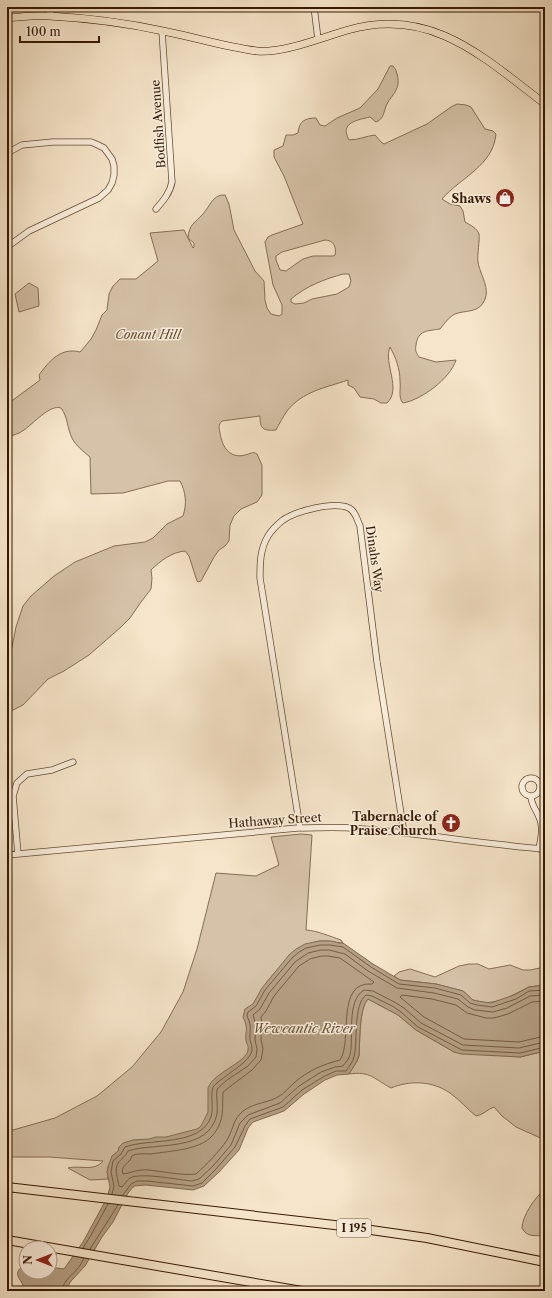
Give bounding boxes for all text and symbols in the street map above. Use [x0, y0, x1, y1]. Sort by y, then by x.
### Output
scale bar [20, 18, 99, 44]
text: 100 m [26, 24, 61, 39]
street label: Bodfish Avenue [147, 79, 169, 169]
shop icon: Shaws [494, 187, 516, 209]
place label: Shaws [452, 191, 491, 206]
park label: Conant Hill [115, 327, 182, 342]
street label: Dinahs Way [363, 525, 387, 594]
street label: Hathaway Street [228, 809, 323, 831]
place label: Tabernacle of Praise Church [350, 809, 439, 838]
church icon: Tabernacle of Praise Church [440, 812, 462, 834]
water label: Weweantic River [253, 1020, 356, 1036]
road number: I 195 [337, 1219, 371, 1237]
north arrow [18, 1240, 58, 1280]
text: N [21, 1255, 35, 1265]

